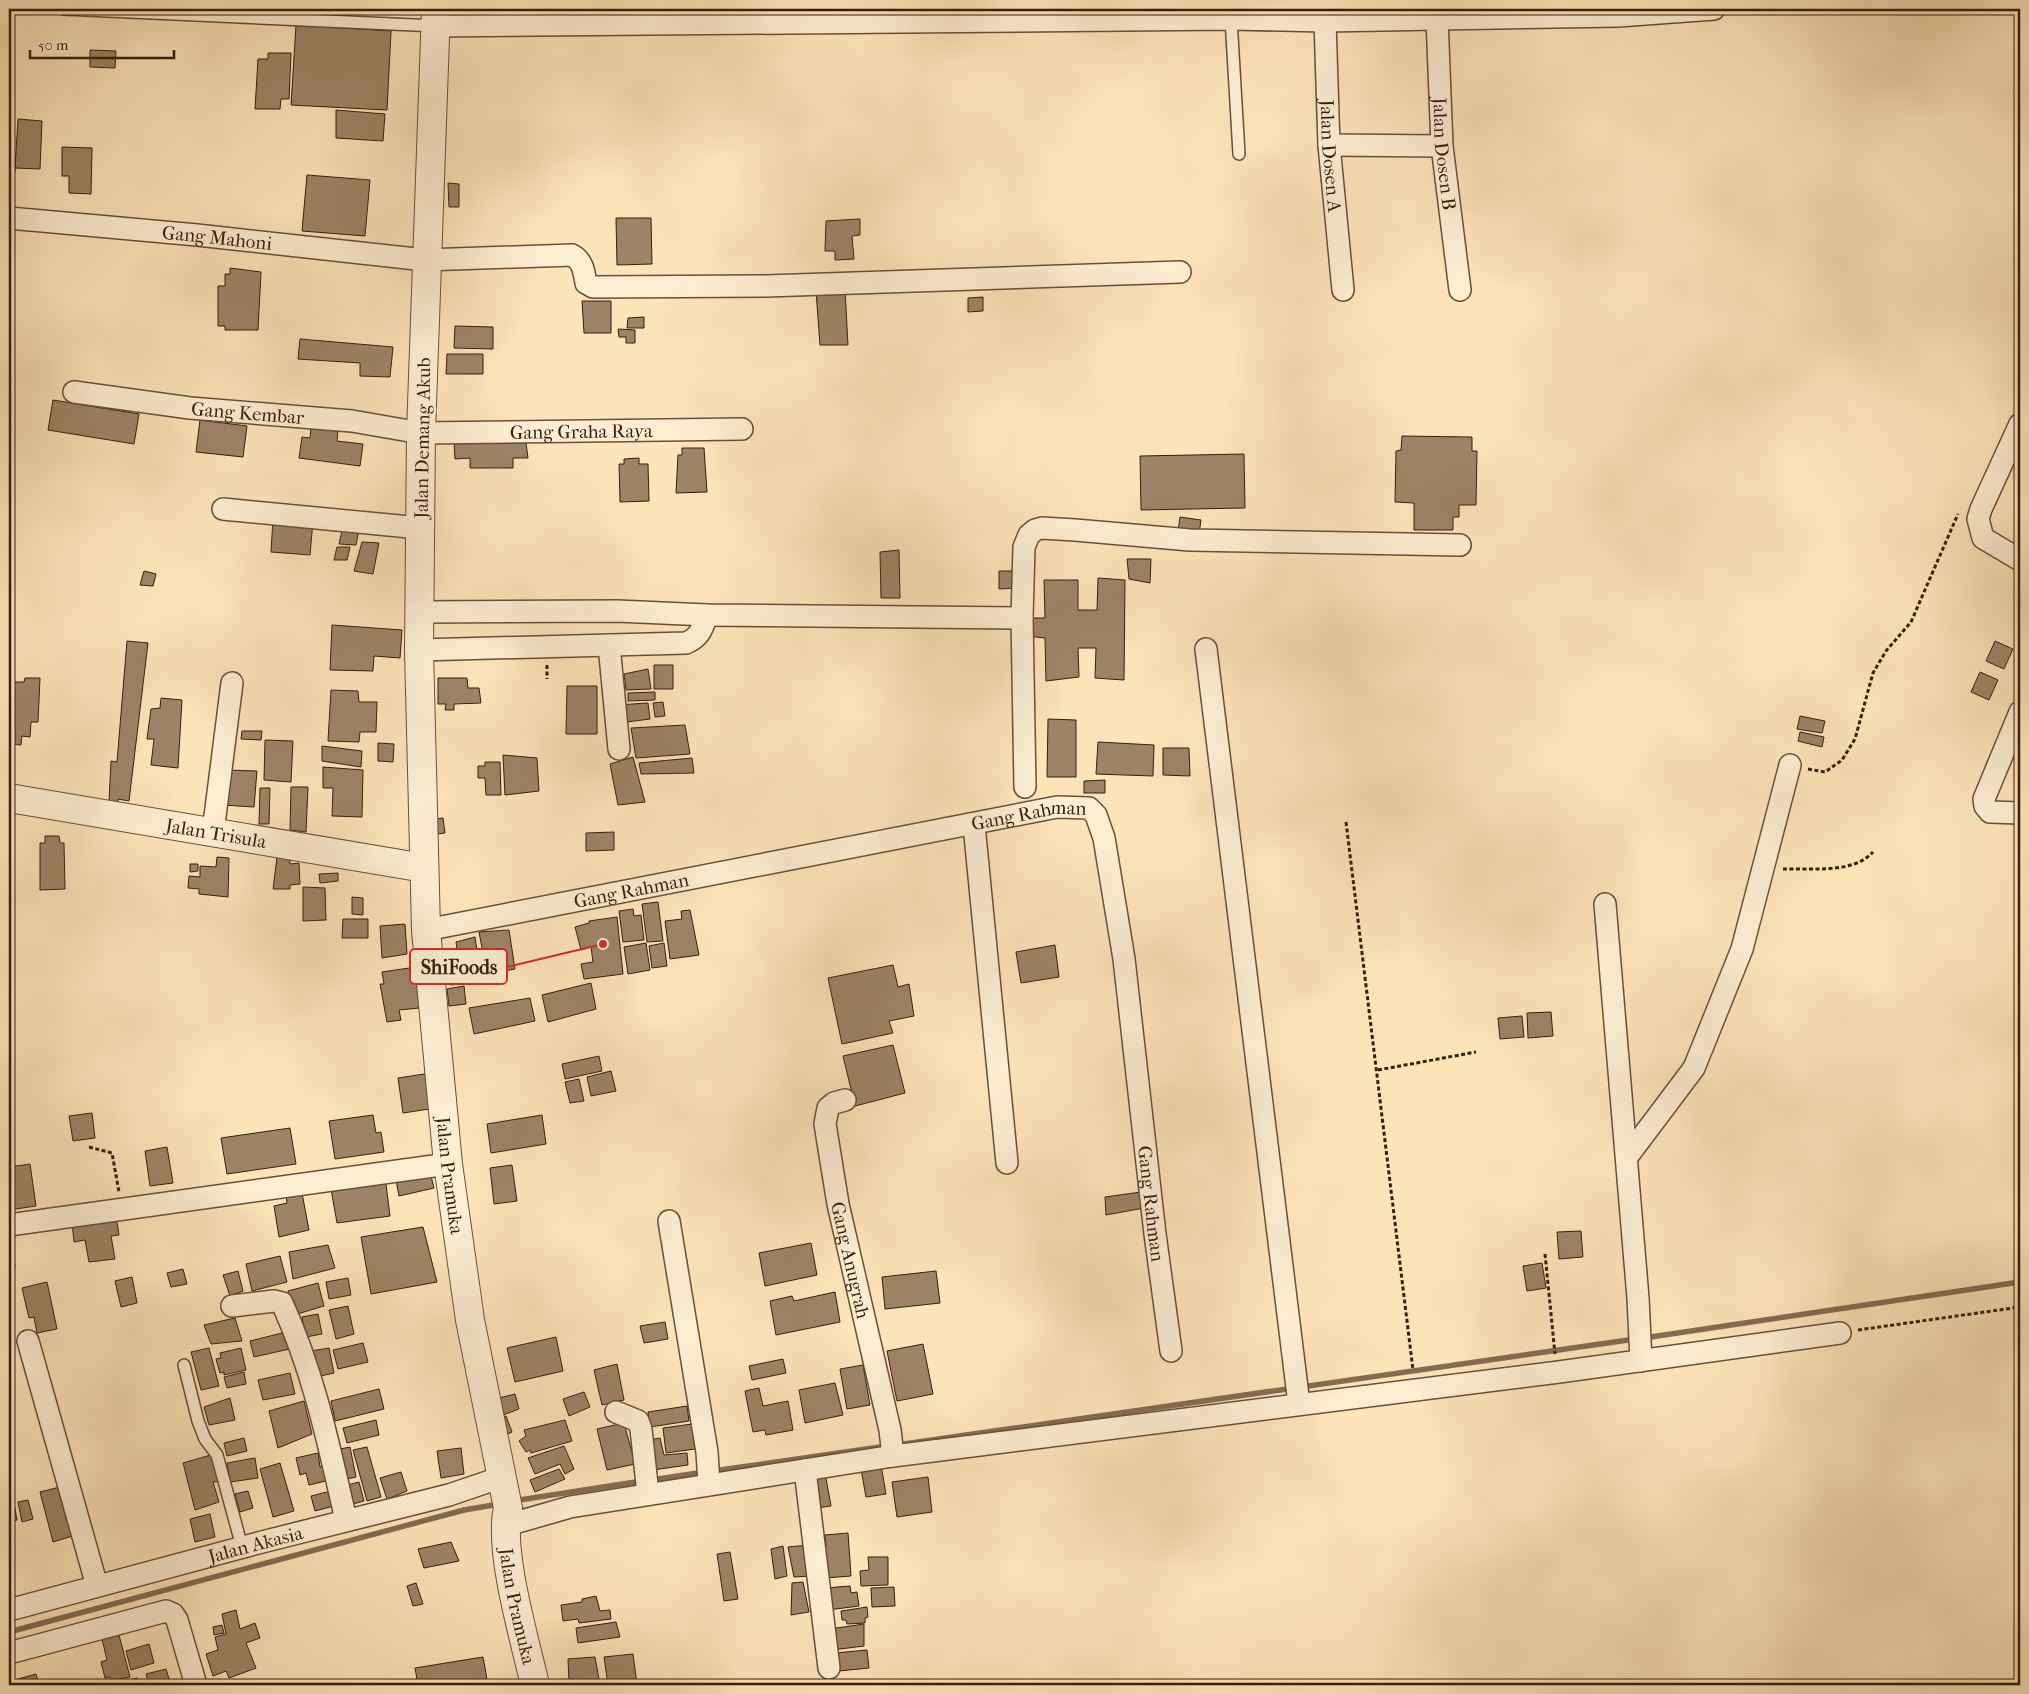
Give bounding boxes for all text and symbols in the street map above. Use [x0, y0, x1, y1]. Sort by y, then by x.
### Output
scale bar [30, 28, 174, 60]
text: 50 m [38, 36, 69, 54]
street label: Jalan Dosen B [1428, 95, 1460, 211]
street label: Jalan Dosen A [1315, 97, 1345, 214]
street label: Gang Mahoni [161, 222, 273, 255]
street label: Jalan Demang Akub [411, 357, 435, 521]
street label: Gang Kembar [190, 398, 306, 429]
street label: Gang Graha Raya [510, 420, 653, 444]
street label: Gang Rahman [969, 797, 1087, 835]
street label: Jalan Trisula [162, 814, 268, 853]
street label: Gang Rahman [572, 869, 691, 913]
callout: ShiFoods [410, 949, 507, 984]
text: ShiFoods [421, 956, 498, 979]
street label: Jalan Pramuka [431, 1114, 468, 1236]
street label: Gang Rahman [1133, 1145, 1169, 1263]
street label: Gang Anugrah [826, 1200, 874, 1321]
street label: Jalan Akasia [204, 1522, 305, 1569]
street label: Jalan Pramuka [494, 1545, 540, 1667]

